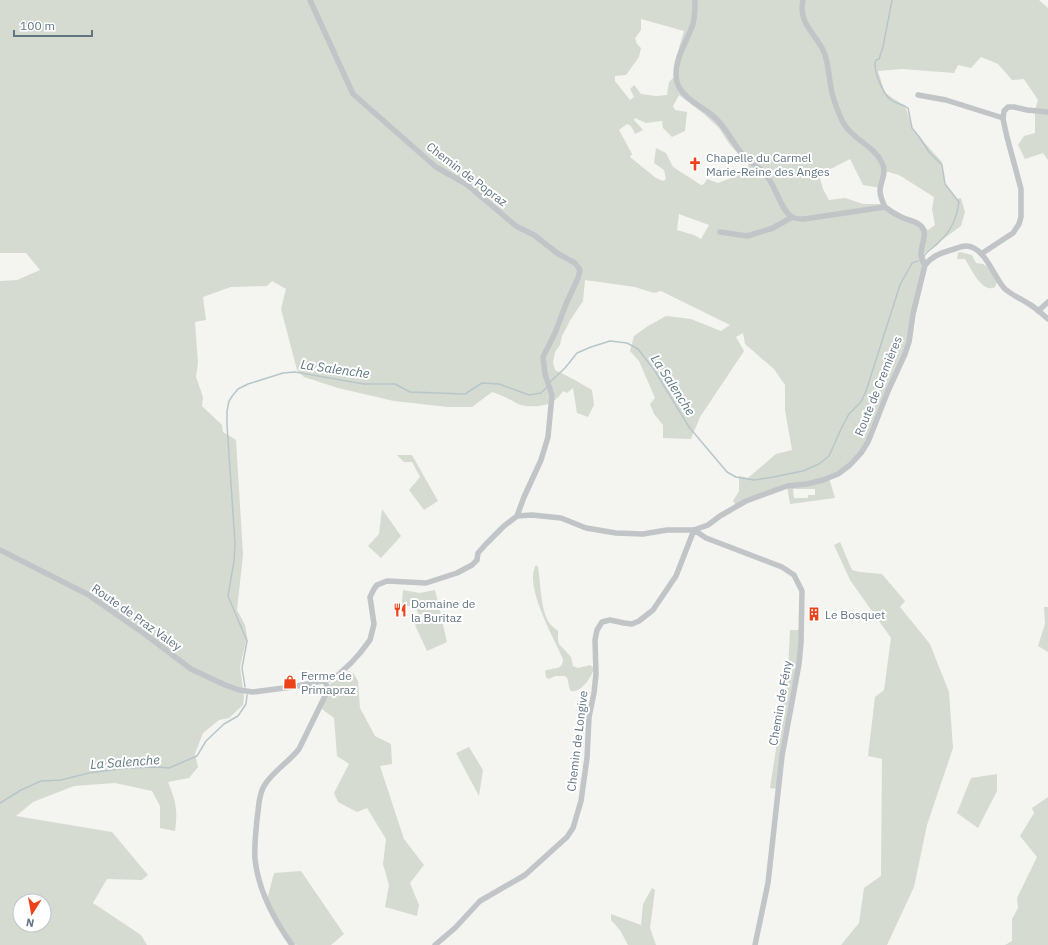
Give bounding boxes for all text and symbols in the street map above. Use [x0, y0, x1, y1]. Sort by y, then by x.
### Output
scale bar [14, 12, 92, 38]
text: 100 m [20, 18, 55, 33]
street label: Chemin de Popraz [424, 139, 511, 210]
place label: Chapelle du Carmel Marie-Reine des Anges [706, 150, 830, 179]
church icon: Chapelle du Carmel Marie-Reine des Anges [687, 156, 703, 172]
street label: Route de Cremières [851, 334, 905, 438]
water label: La Salenche [647, 351, 699, 419]
water label: La Salenche [299, 356, 371, 382]
street label: Route de Praz Valey [89, 580, 185, 654]
place label: Domaine de la Buritaz [411, 596, 476, 625]
restaurant icon: Domaine de la Buritaz [392, 602, 408, 618]
building icon: Le Bosquet [806, 606, 822, 622]
place label: Le Bosquet [825, 607, 885, 622]
street label: Chemin de Fény [765, 659, 795, 747]
place label: Ferme de Primapraz [301, 668, 356, 697]
shop icon: Ferme de Primapraz [282, 674, 298, 690]
street label: Chemin de Longive [563, 689, 591, 792]
water label: La Salenche [90, 751, 161, 773]
north arrow [12, 893, 52, 933]
text: N [25, 915, 35, 930]

